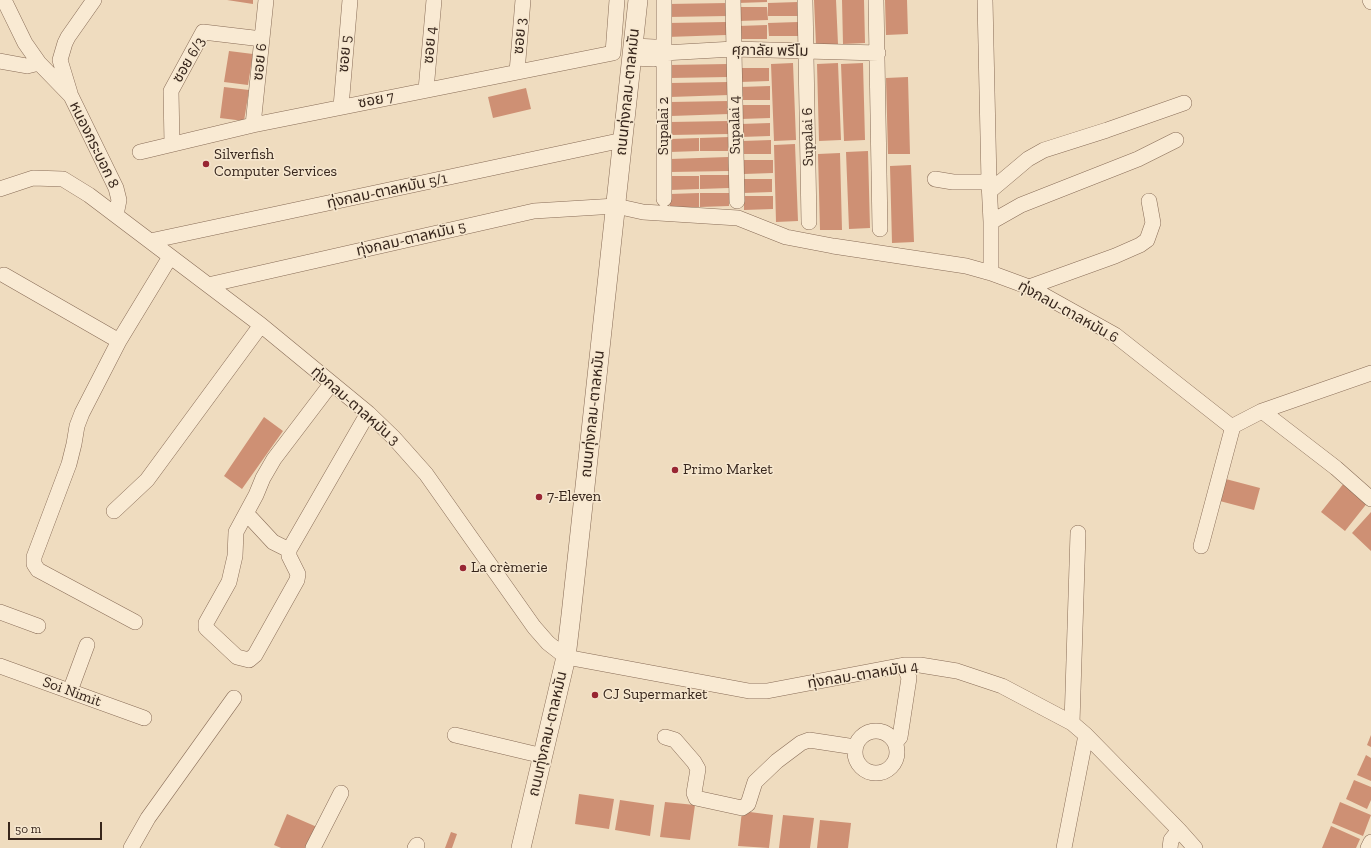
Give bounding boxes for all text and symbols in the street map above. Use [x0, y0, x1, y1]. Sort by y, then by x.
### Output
street label: ซอย 3 [509, 17, 531, 55]
street label: ซอย 4 [419, 26, 441, 64]
street label: ถนนทุ่งกลม-ตาลหมัน [612, 27, 644, 157]
street label: ซอย 6/3 [169, 34, 209, 86]
street label: ซอย 5 [334, 35, 356, 73]
street label: ศุภาลัย พรีโม [731, 41, 809, 61]
street label: ซอย 6 [249, 43, 271, 81]
street label: ซอย 7 [356, 88, 396, 112]
street label: Supalai 4 [725, 95, 745, 155]
street label: Supalai 2 [655, 97, 673, 155]
street label: หนองกระบอก 8 [65, 99, 123, 191]
street label: Supalai 6 [798, 107, 818, 167]
place label: Silverfish Computer Services [214, 146, 337, 181]
marker: Silverfish Computer Services [201, 159, 211, 169]
street label: ทุ่งกลม-ตาลหมัน 5/1 [325, 169, 449, 213]
street label: ทุ่งกลม-ตาลหมัน 5 [355, 218, 467, 260]
street label: ทุ่งกลม-ตาลหมัน 6 [1015, 277, 1121, 347]
street label: ถนนทุ่งกลม-ตาลหมัน [577, 349, 609, 479]
street label: ทุ่งกลม-ตาลหมัน 3 [307, 363, 403, 449]
place label: Primo Market [683, 461, 773, 479]
marker: Primo Market [670, 465, 680, 475]
place label: 7-Eleven [547, 488, 601, 506]
marker: 7-Eleven [534, 492, 544, 502]
place label: La crèmerie [471, 559, 548, 577]
marker: La crèmerie [458, 563, 468, 573]
street label: ทุ่งกลม-ตาลหมัน 4 [806, 657, 920, 693]
street label: ถนนทุ่งกลม-ตาลหมัน [525, 670, 571, 798]
street label: Soi Nimit [40, 673, 104, 711]
place label: CJ Supermarket [603, 686, 708, 704]
marker: CJ Supermarket [590, 690, 600, 700]
scale bar [10, 814, 104, 840]
text: 50 m [15, 822, 41, 836]

